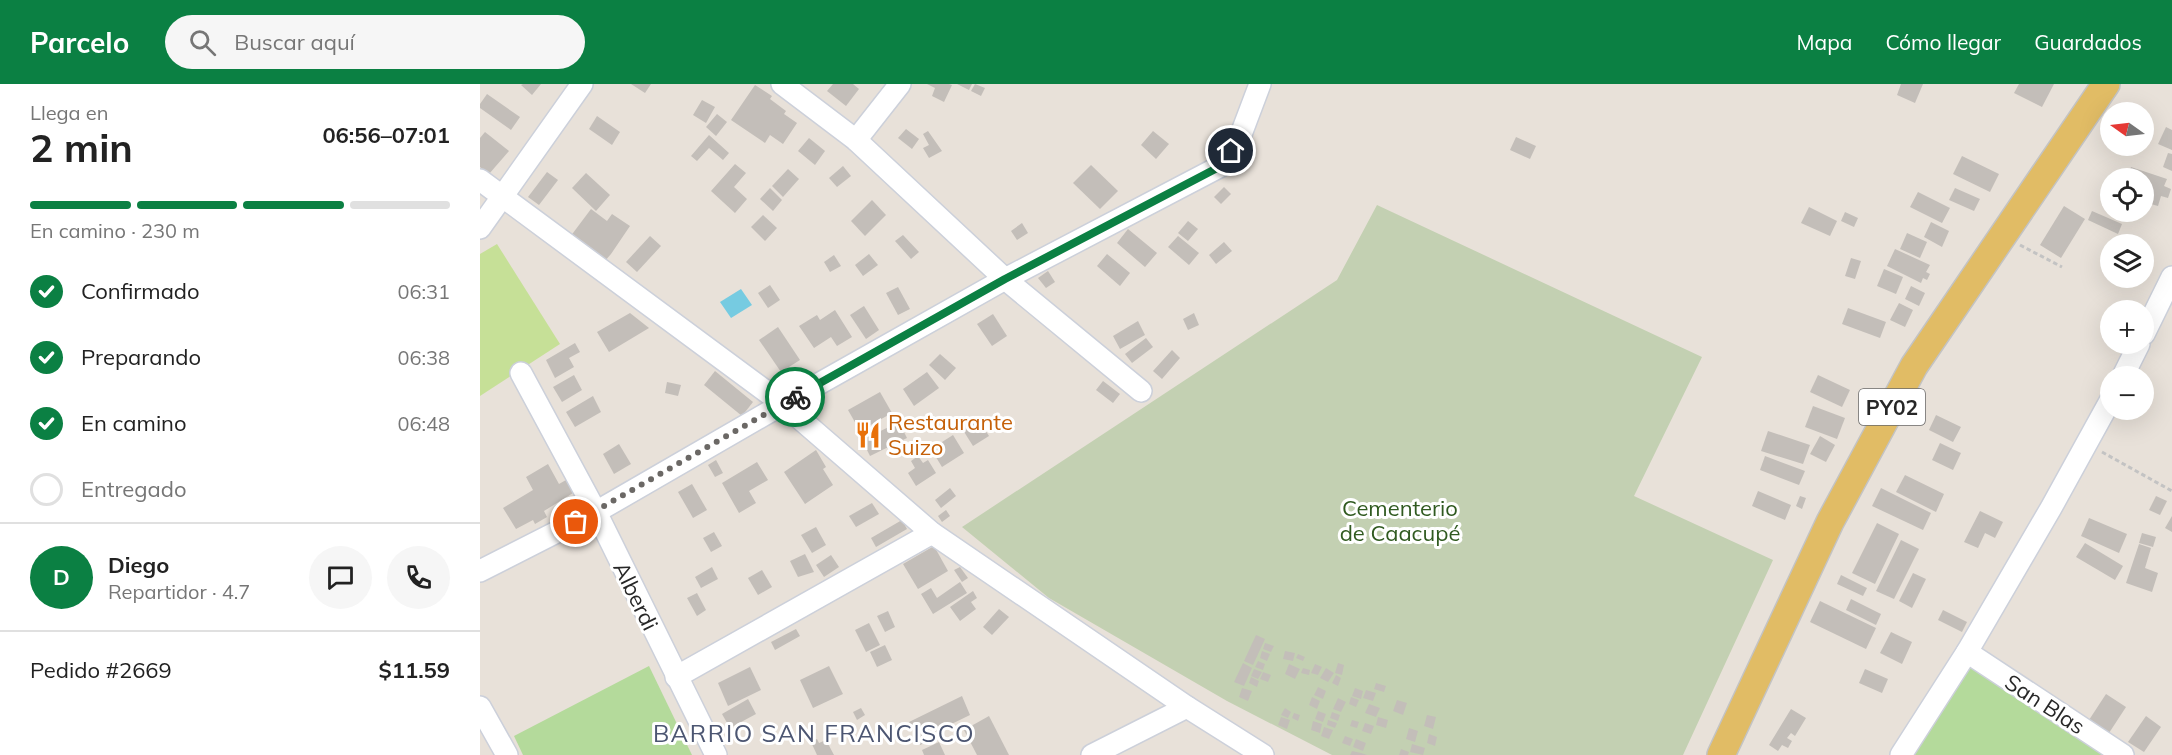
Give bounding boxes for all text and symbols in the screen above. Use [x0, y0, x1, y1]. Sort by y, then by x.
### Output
search box [165, 15, 585, 69]
text: Parcelo [30, 25, 129, 60]
icon: search [186, 26, 219, 59]
text: Buscar aquí [234, 28, 355, 56]
text: Mapa [1797, 29, 1852, 55]
text: Cómo llegar [1885, 29, 2001, 55]
text: Guardados [2034, 29, 2142, 55]
text: Llega en [30, 100, 108, 125]
north arrow [2100, 102, 2154, 156]
map controls [2100, 102, 2154, 420]
text: 06:56–07:01 [322, 121, 450, 149]
text: 2 min [30, 123, 133, 172]
pin [1205, 125, 1256, 176]
icon: home [1214, 134, 1247, 167]
button: locate [2100, 168, 2154, 222]
text: En camino · 230 m [30, 218, 200, 243]
button: layers [2100, 234, 2154, 288]
icon: check [30, 275, 63, 308]
text: Confirmado [81, 277, 200, 305]
text: 06:31 [397, 279, 450, 304]
button: + [2100, 300, 2154, 354]
icon: check [30, 341, 63, 374]
text: Preparando [81, 343, 201, 371]
text: 06:38 [397, 345, 450, 370]
button: − [2100, 366, 2154, 420]
courier [765, 367, 825, 427]
icon: bike [779, 381, 812, 414]
road number: PY02 [1859, 389, 1925, 425]
icon: check [30, 407, 63, 440]
place label: Restaurante Suizo [888, 408, 1013, 461]
text: En camino [81, 409, 187, 437]
text: 06:48 [397, 411, 450, 436]
restaurant icon: Restaurante Suizo [853, 420, 883, 450]
text: Entregado [81, 475, 187, 503]
park label: Cementerio de Caacupé [1340, 494, 1460, 547]
pin [550, 496, 601, 547]
icon: bag [559, 505, 592, 538]
button: chat [309, 546, 372, 609]
button: phone [387, 546, 450, 609]
text: Diego [108, 551, 169, 579]
street label: Alberdi [607, 557, 665, 635]
text: D [53, 563, 70, 591]
text: Repartidor · 4.7 [108, 579, 250, 604]
text: Pedido #2669 [30, 656, 172, 684]
text: $11.59 [379, 656, 450, 684]
street label: San Blas [2000, 668, 2090, 740]
district label: BARRIO SAN FRANCISCO [653, 718, 975, 748]

